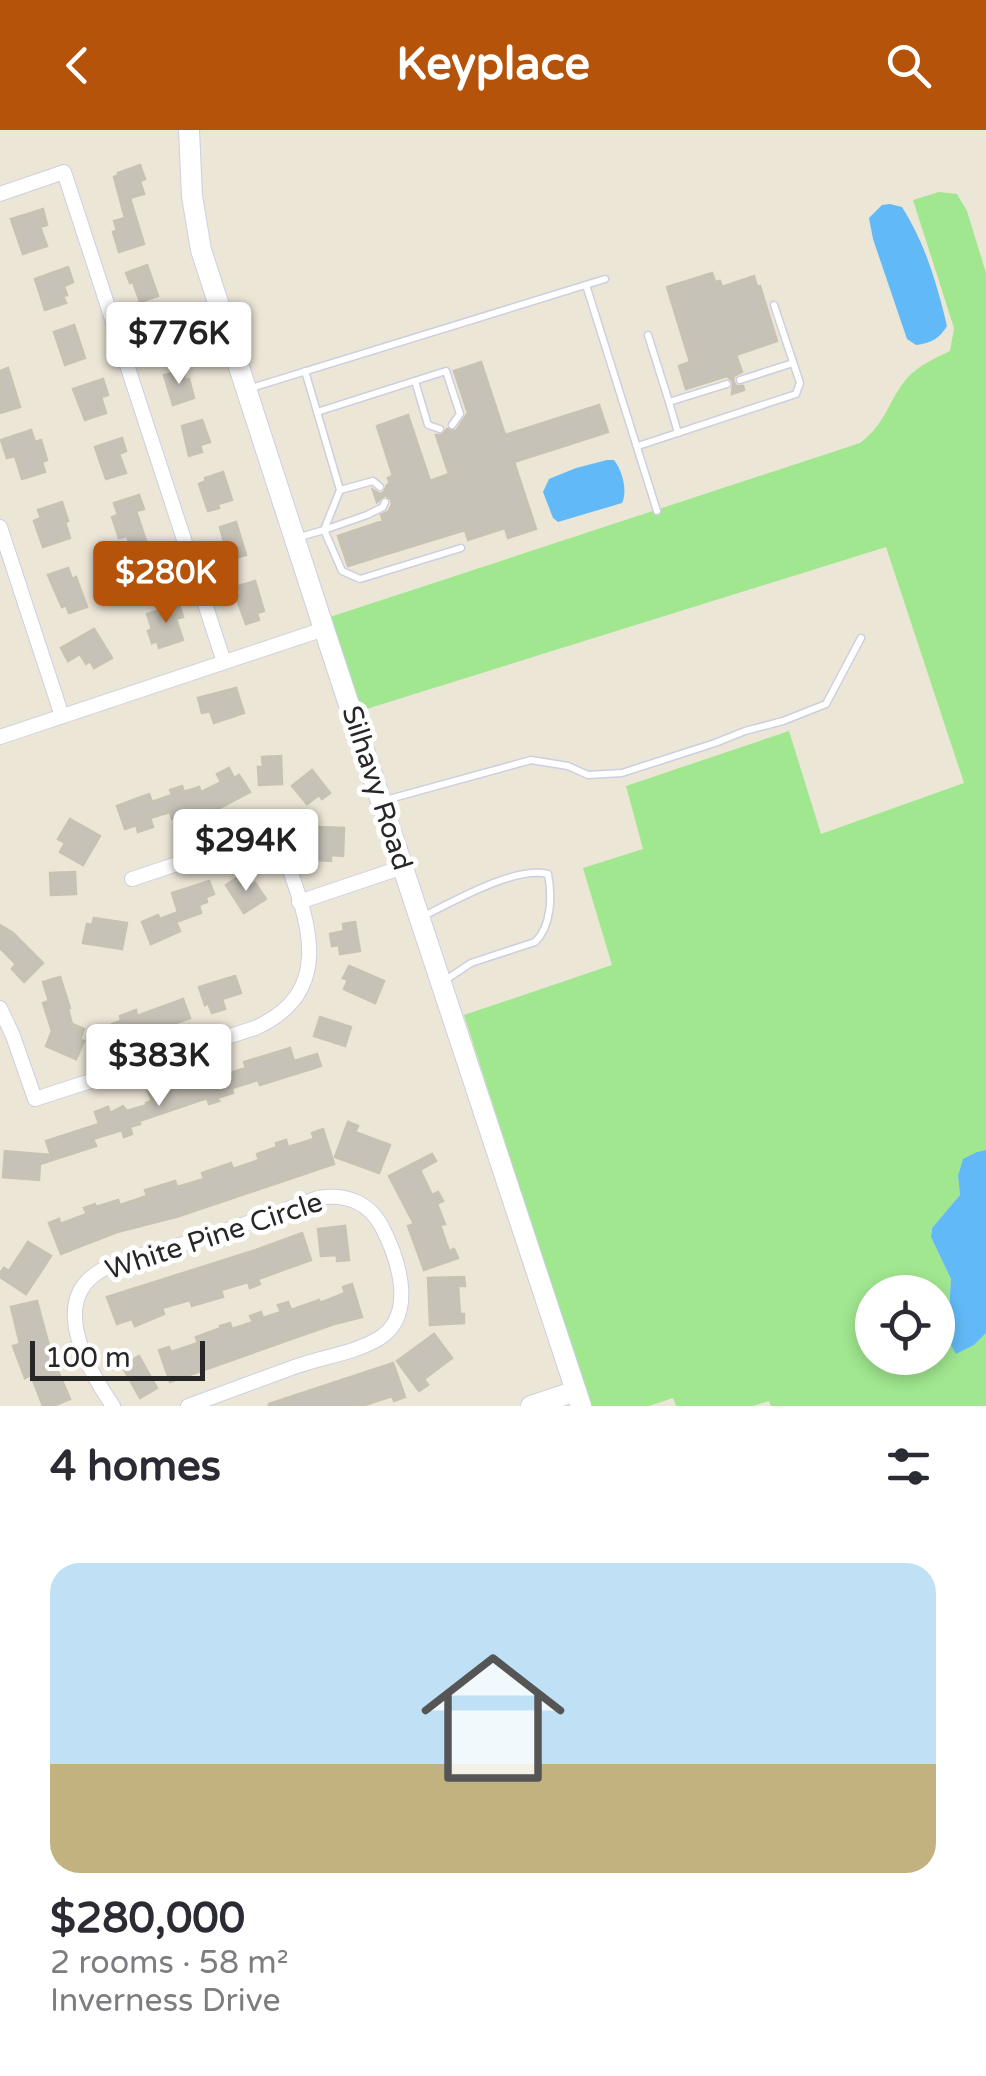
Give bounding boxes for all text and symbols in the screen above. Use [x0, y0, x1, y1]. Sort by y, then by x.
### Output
icon: back [50, 38, 105, 93]
text: Keyplace [396, 38, 590, 92]
icon: search [881, 38, 936, 93]
pin: $776K [109, 302, 249, 387]
text: $776K [128, 315, 230, 353]
pin: $280K [96, 541, 236, 626]
text: $280K [115, 554, 217, 592]
street label: Silhavy Road [334, 701, 420, 875]
pin: $294K [176, 809, 316, 894]
text: $294K [195, 822, 297, 860]
pin: $383K [89, 1024, 229, 1109]
text: $383K [108, 1037, 210, 1075]
street label: White Pine Circle [101, 1185, 327, 1287]
map controls [855, 1275, 955, 1375]
button: locate [855, 1275, 955, 1375]
scale bar [30, 1336, 205, 1380]
text: 100 m [45, 1341, 131, 1375]
icon: filters [881, 1439, 936, 1494]
text: 4 homes [50, 1441, 221, 1492]
icon: home [403, 1628, 583, 1808]
text: $280,000 [50, 1893, 245, 1944]
text: 2 rooms · 58 m² [50, 1944, 289, 1982]
text: Inverness Drive [50, 1982, 281, 2020]

